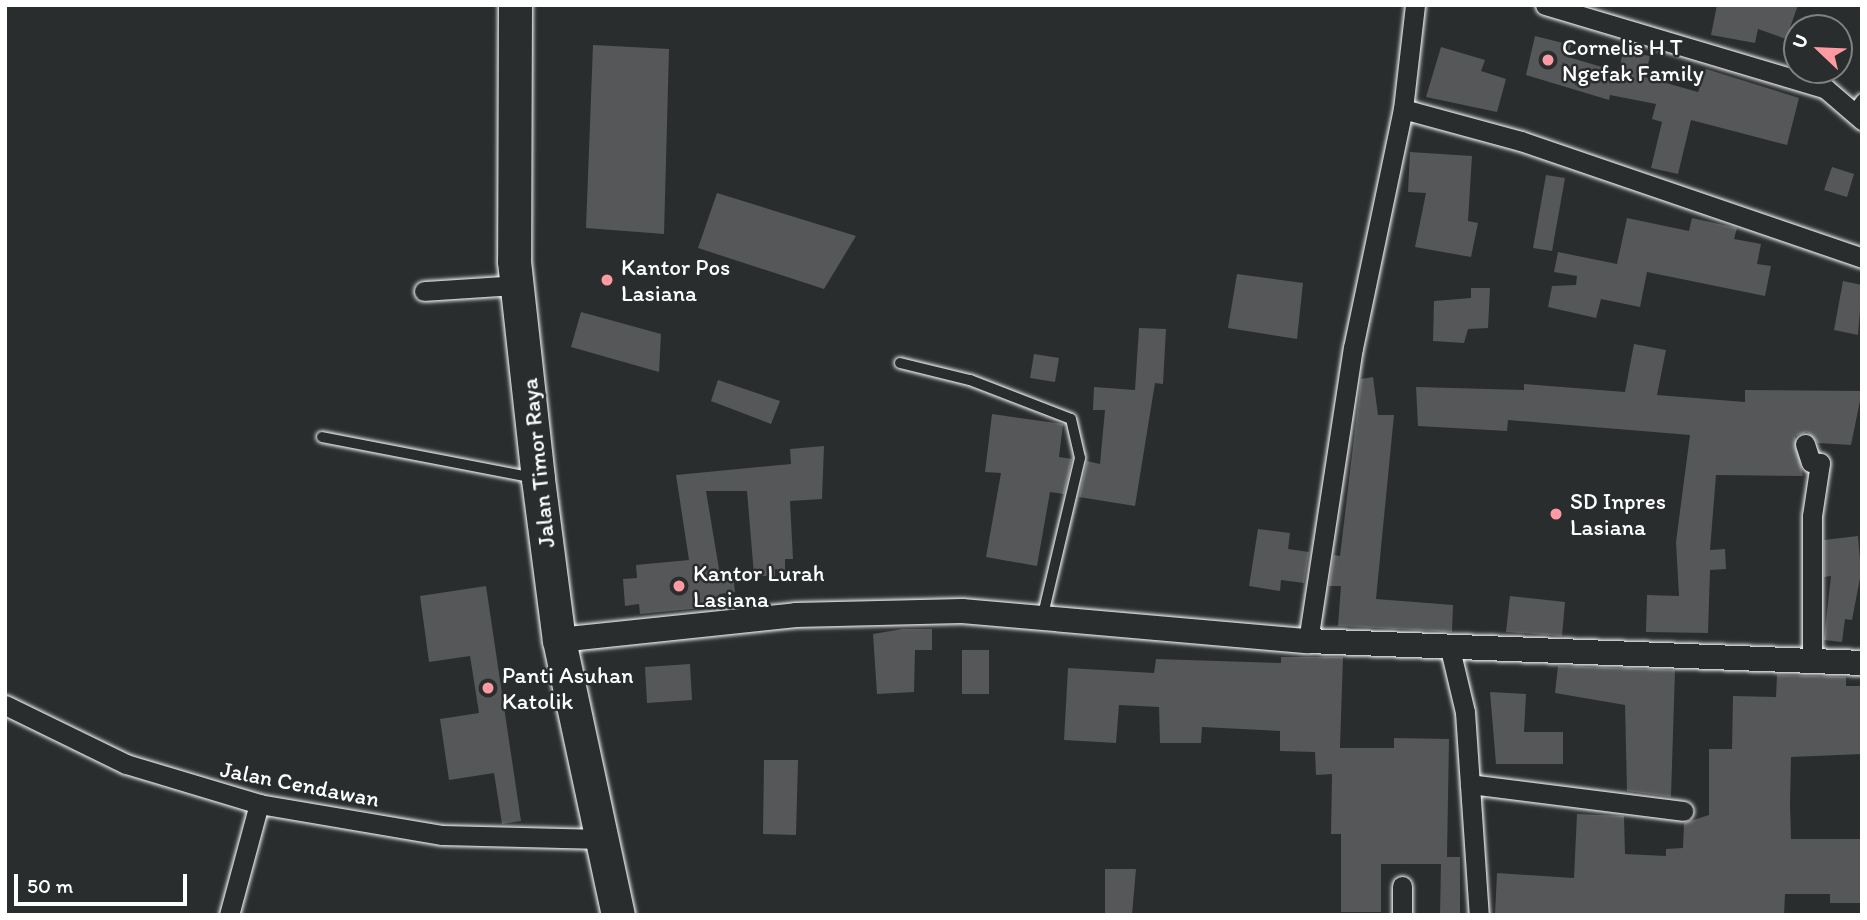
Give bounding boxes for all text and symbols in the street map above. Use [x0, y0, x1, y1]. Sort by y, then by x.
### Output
north arrow [1783, 14, 1853, 84]
text: U [1787, 31, 1813, 52]
place label: Cornelis H T Ngefak Family [1562, 33, 1703, 87]
marker: Cornelis H T Ngefak Family [1540, 52, 1556, 68]
place label: Kantor Pos Lasiana [621, 253, 730, 307]
marker: Kantor Pos Lasiana [599, 272, 615, 288]
street label: Jalan Timor Raya [515, 377, 561, 549]
place label: SD Inpres Lasiana [1570, 487, 1666, 541]
marker: SD Inpres Lasiana [1548, 506, 1564, 522]
place label: Kantor Lurah Lasiana [693, 559, 824, 613]
marker: Kantor Lurah Lasiana [671, 578, 687, 594]
place label: Panti Asuhan Katolik [502, 661, 633, 715]
marker: Panti Asuhan Katolik [480, 680, 496, 696]
street label: Jalan Cendawan [218, 755, 382, 813]
scale bar [18, 860, 191, 904]
text: 50 m [27, 873, 73, 898]

